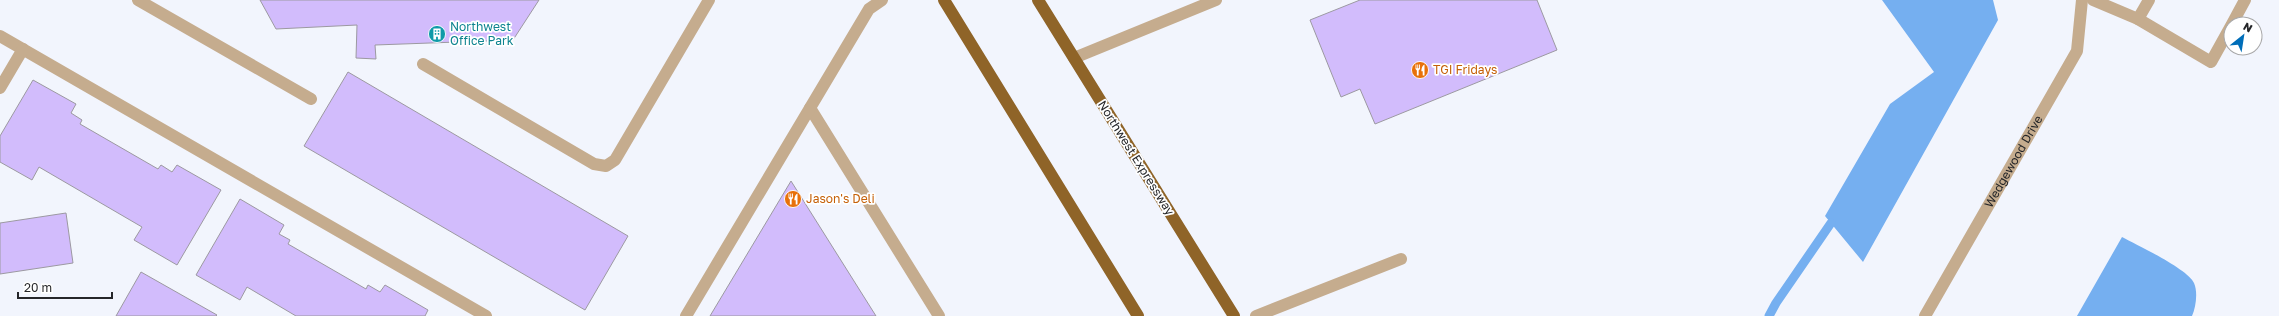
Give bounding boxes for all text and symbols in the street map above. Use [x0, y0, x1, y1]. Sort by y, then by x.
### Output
north arrow [2223, 16, 2263, 56]
place label: Northwest Office Park [450, 19, 514, 48]
text: N [2241, 19, 2255, 35]
building icon: Northwest Office Park [427, 24, 447, 44]
restaurant icon: TGI Fridays [1410, 60, 1430, 80]
place label: TGI Fridays [1433, 62, 1497, 77]
street label: Northwest Expressway [1095, 98, 1178, 218]
street label: Wedgewood Drive [1981, 113, 2045, 210]
restaurant icon: Jason's Deli [783, 189, 803, 209]
place label: Jason's Deli [806, 191, 875, 206]
scale bar [18, 274, 112, 300]
text: 20 m [24, 280, 52, 295]

